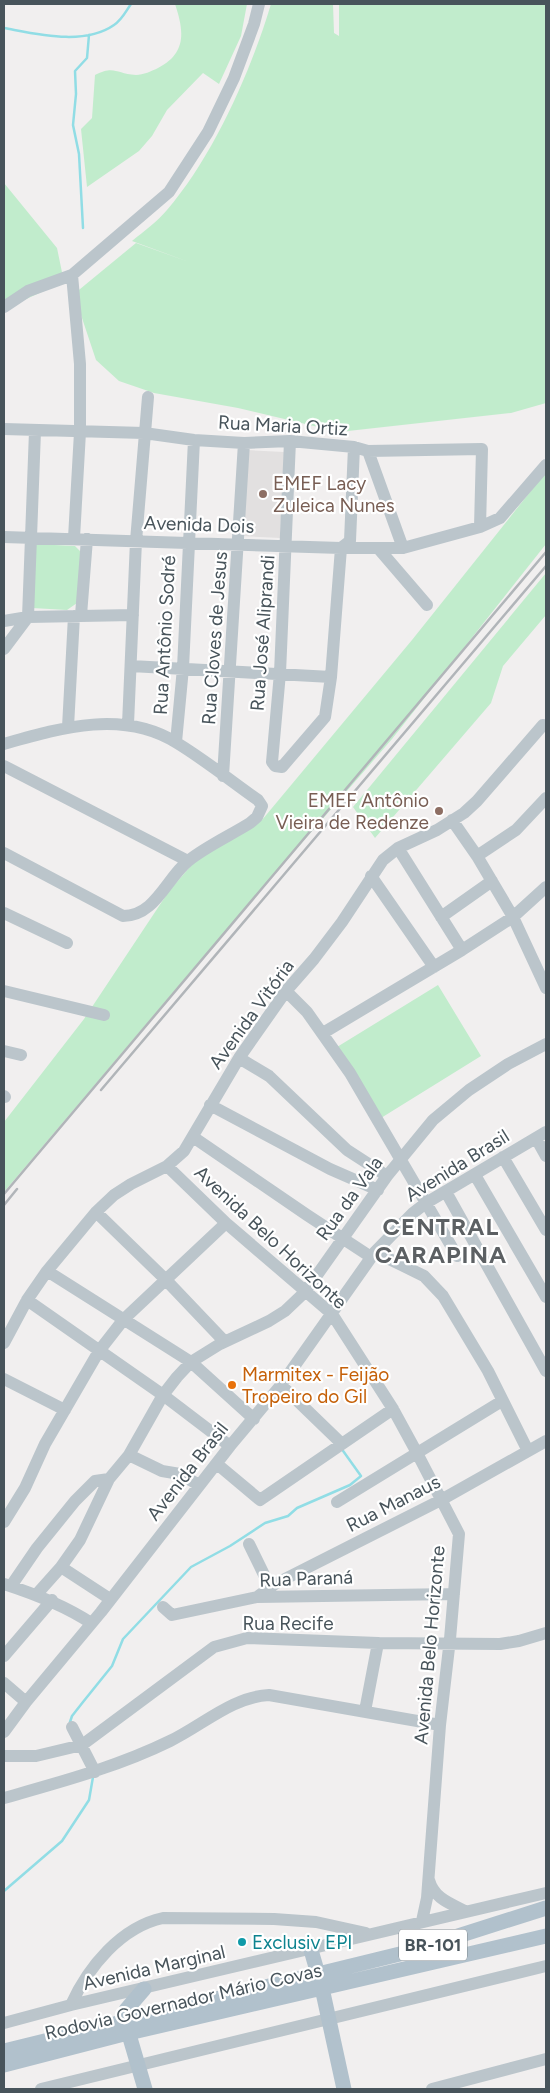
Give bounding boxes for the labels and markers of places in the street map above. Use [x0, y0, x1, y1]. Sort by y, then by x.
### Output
place label: EMEF Lacy Zuleica Nunes [273, 472, 395, 517]
marker: EMEF Lacy Zuleica Nunes [257, 488, 269, 500]
place label: EMEF Antônio Vieira de Redenze [276, 789, 429, 834]
marker: EMEF Antônio Vieira de Redenze [433, 805, 445, 817]
place label: Marmitex - Feijão Tropeiro do Gil [242, 1363, 389, 1408]
marker: Marmitex - Feijão Tropeiro do Gil [226, 1379, 238, 1391]
place label: Exclusiv EPI [252, 1931, 352, 1954]
marker: Exclusiv EPI [236, 1936, 248, 1948]

